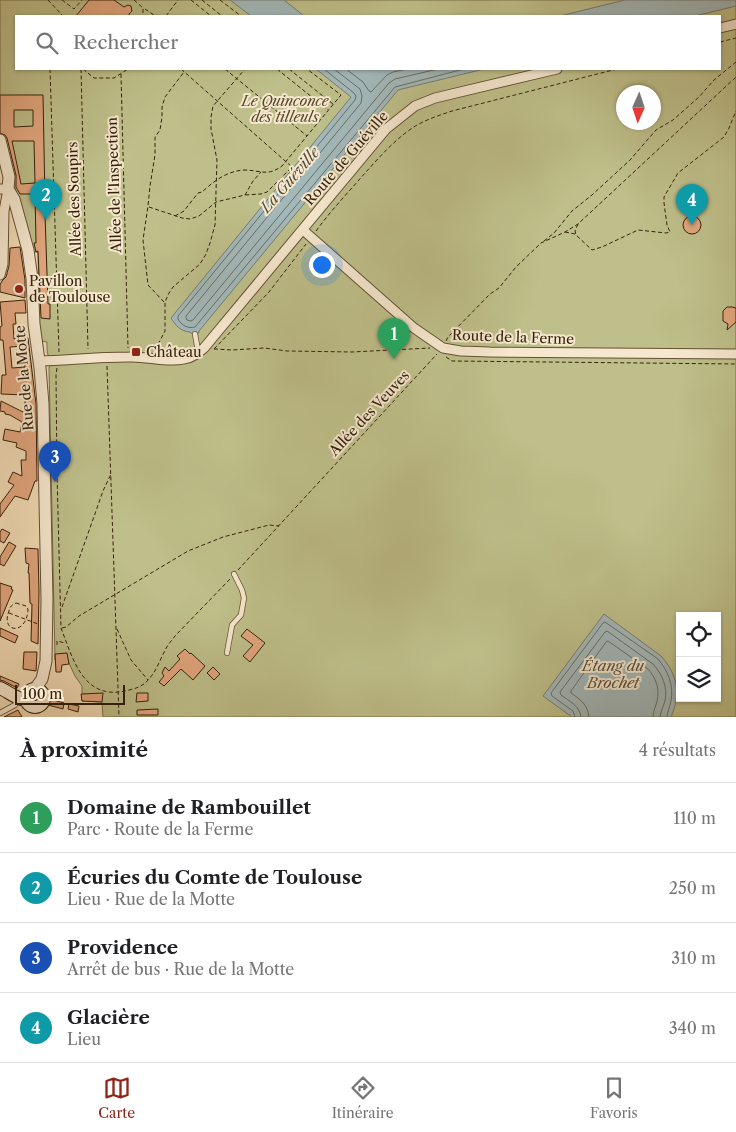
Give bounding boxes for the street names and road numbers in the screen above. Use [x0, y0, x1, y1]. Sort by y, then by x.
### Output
street label: Route de Guéville [300, 107, 392, 209]
street label: Allée de l'Inspection [103, 117, 125, 254]
street label: Allée des Soupirs [63, 141, 85, 258]
street label: Rue de la Motte [10, 324, 38, 431]
street label: Route de la Ferme [452, 326, 575, 348]
street label: Allée des Veuves [324, 367, 413, 460]

